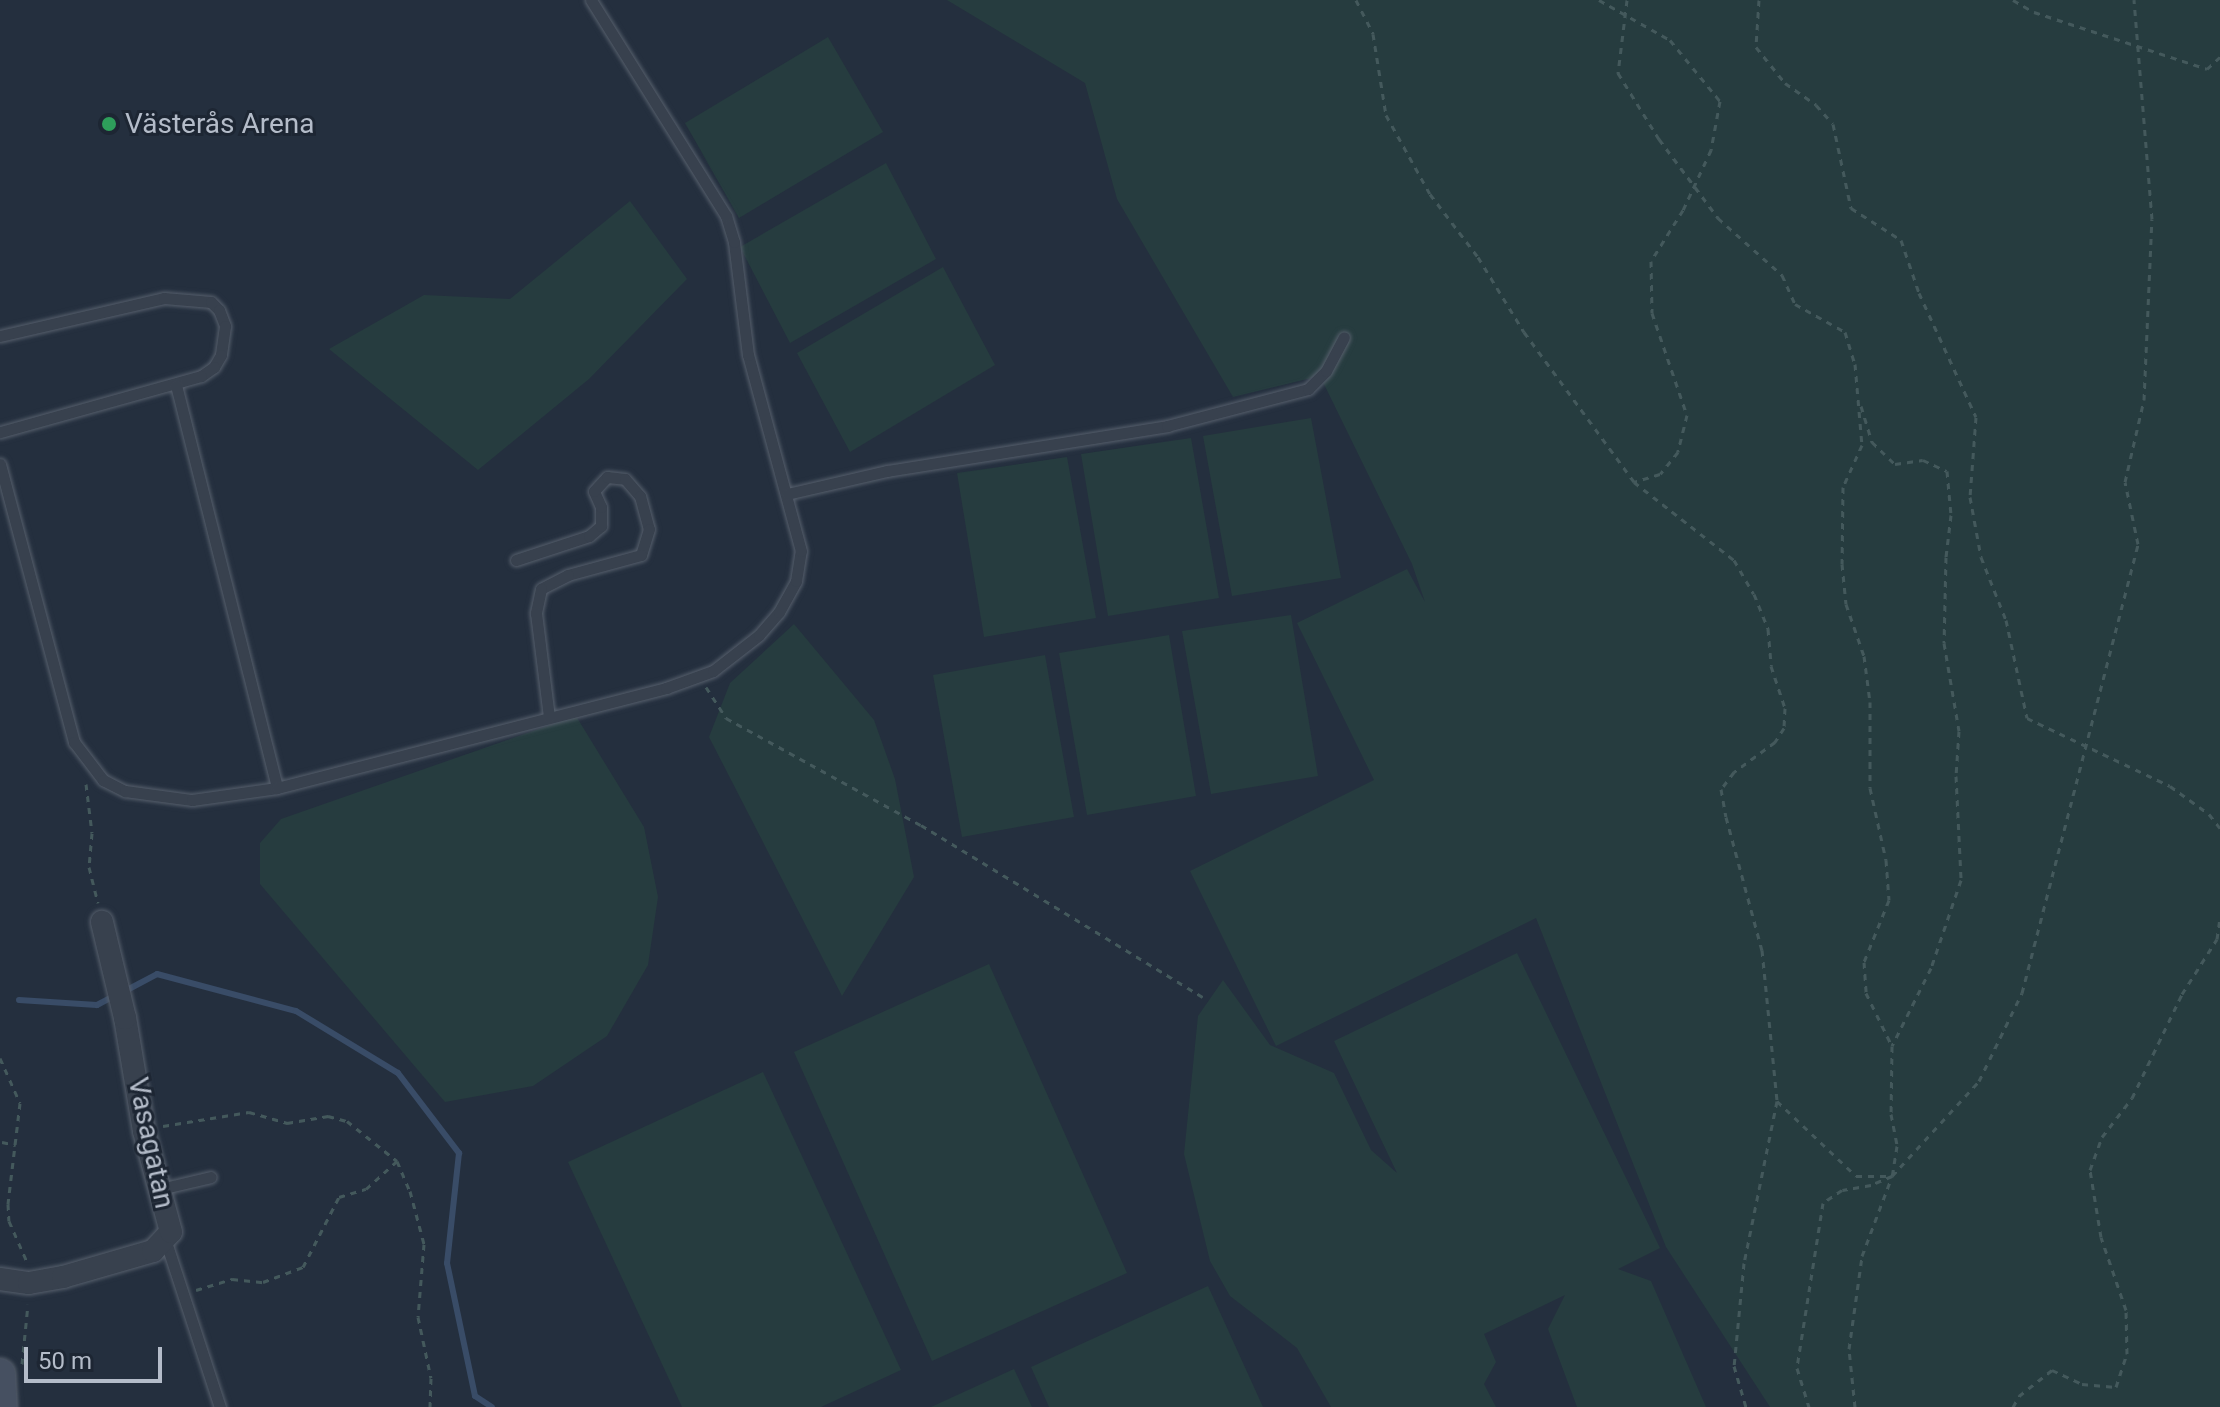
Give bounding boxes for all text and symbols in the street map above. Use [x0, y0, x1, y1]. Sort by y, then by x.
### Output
place label: Västerås Arena [125, 107, 314, 141]
marker: Västerås Arena [100, 115, 118, 133]
street label: Vasagatan [121, 1075, 181, 1211]
scale bar [28, 1331, 166, 1381]
text: 50 m [38, 1347, 92, 1375]

